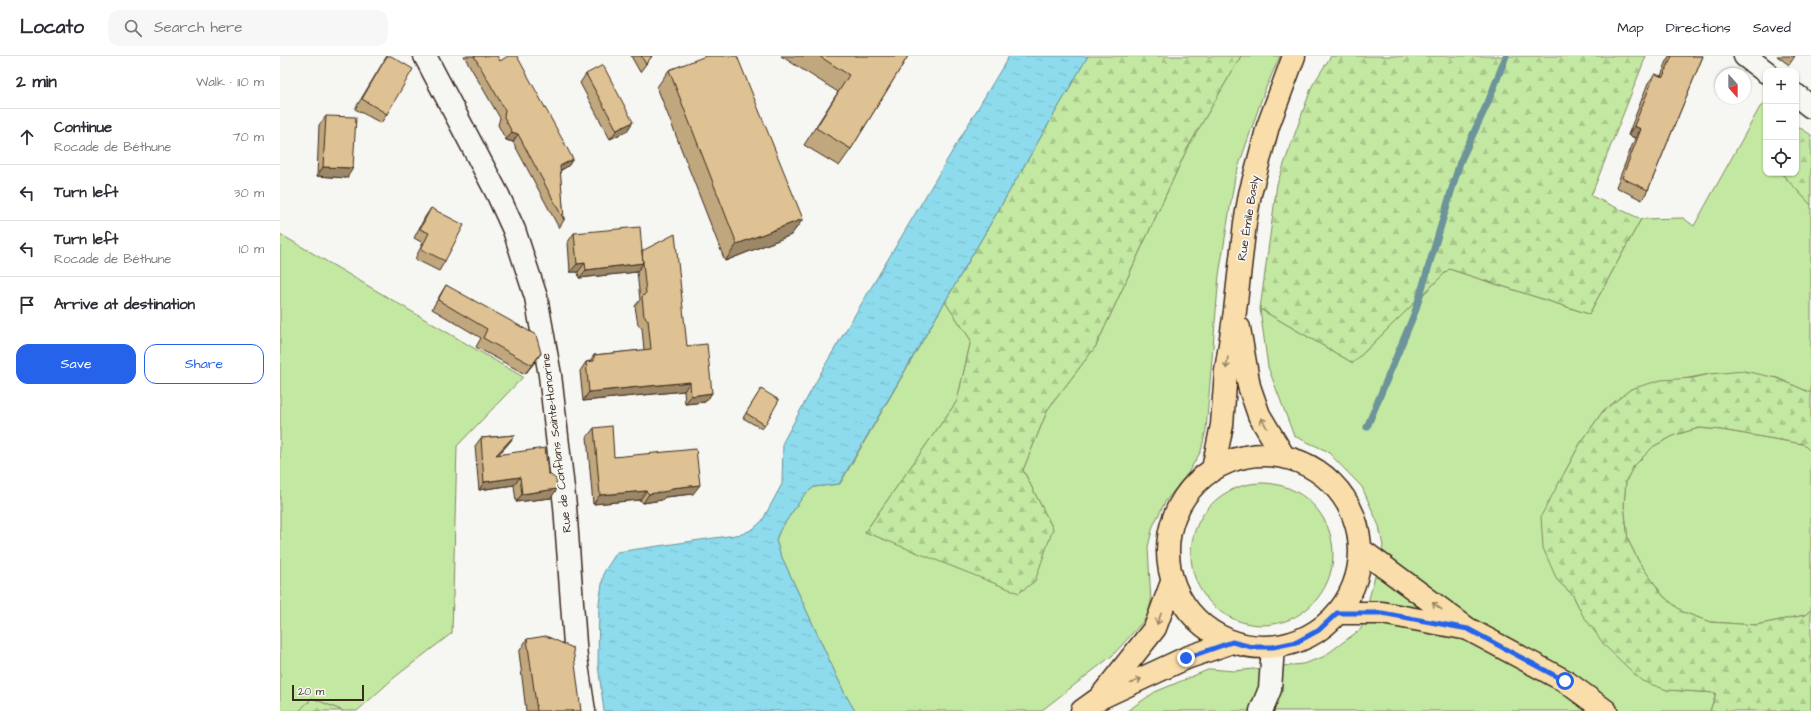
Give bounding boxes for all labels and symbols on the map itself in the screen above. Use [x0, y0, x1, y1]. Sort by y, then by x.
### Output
north arrow [1715, 68, 1751, 104]
street label: Rue Émile Basly [1233, 174, 1265, 262]
street label: Rue de Conflans Sainte-Honorine [537, 352, 576, 534]
one-way arrow [1223, 356, 1231, 369]
one-way arrow [1259, 417, 1267, 429]
one-way arrow [1431, 602, 1442, 610]
one-way arrow [1154, 612, 1162, 624]
route end [1177, 649, 1195, 667]
route start [1556, 672, 1574, 690]
one-way arrow [1129, 677, 1141, 685]
scale bar [292, 683, 364, 702]

